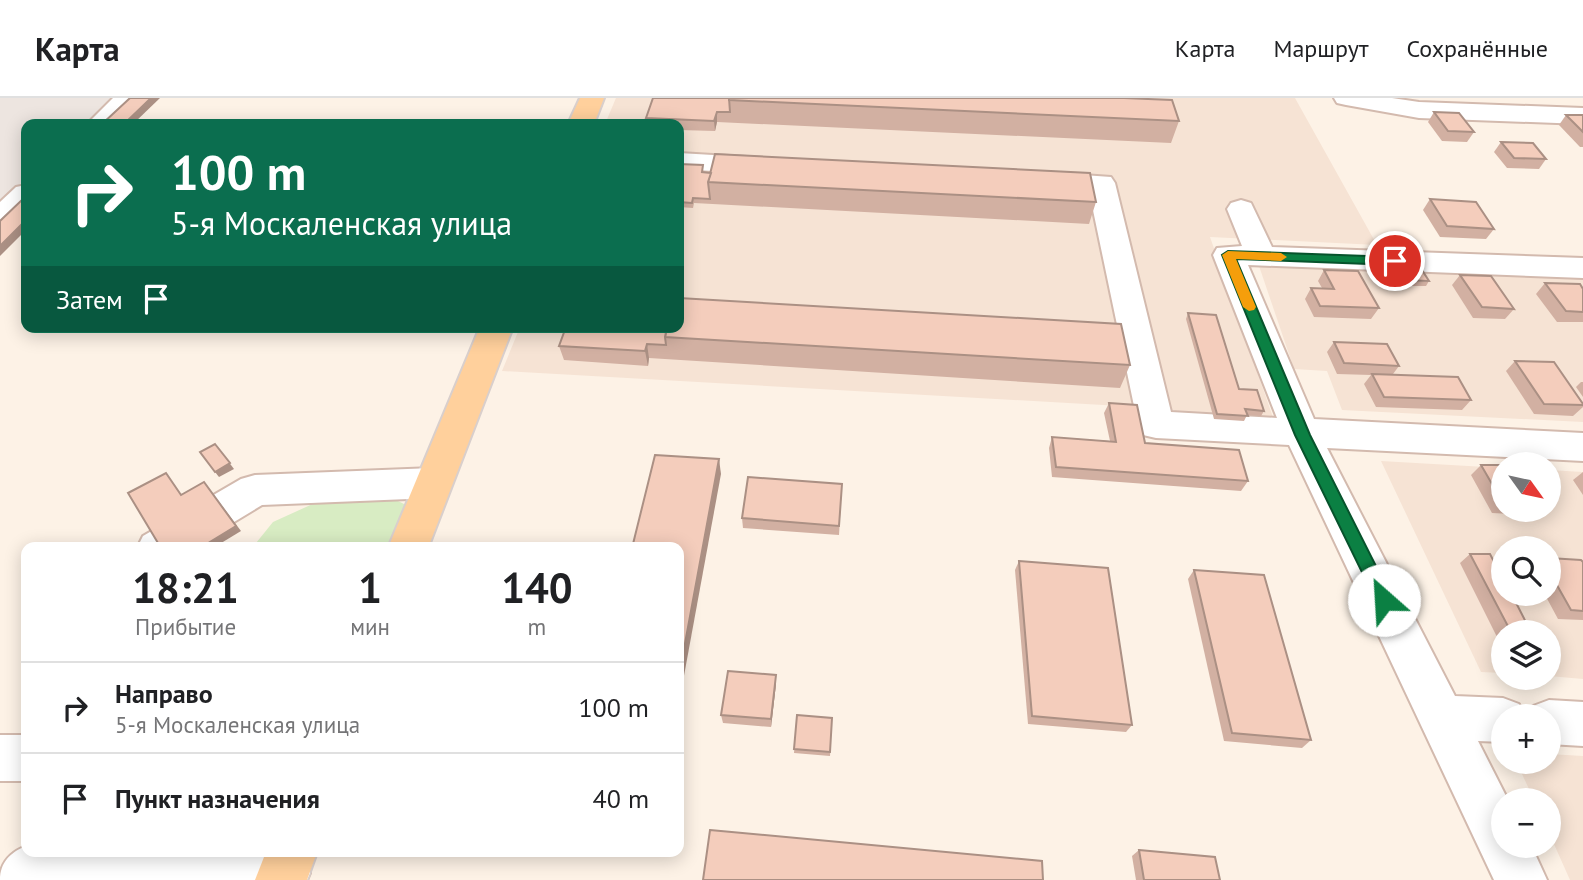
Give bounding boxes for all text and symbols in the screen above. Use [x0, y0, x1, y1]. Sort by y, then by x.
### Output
text: Карта [35, 27, 120, 70]
text: Карта [1175, 33, 1235, 64]
text: Маршрут [1273, 33, 1368, 64]
text: Сохранённые [1406, 33, 1548, 64]
text: 100 m [171, 140, 306, 204]
icon: right [56, 147, 147, 238]
text: 5-я Москаленская улица [171, 202, 512, 244]
pin [1365, 231, 1425, 291]
icon: arrive [1376, 242, 1414, 280]
icon: arrive [137, 280, 175, 318]
text: Затем [56, 283, 123, 316]
north arrow [1491, 452, 1561, 522]
map controls [1491, 452, 1561, 858]
button: search [1491, 536, 1561, 606]
text: 18:21 [132, 560, 239, 615]
text: 1 [358, 560, 382, 615]
text: 140 [501, 560, 573, 615]
position arrow [1347, 563, 1421, 637]
text: Прибытие [135, 612, 236, 641]
text: мин [350, 612, 390, 641]
text: m [528, 612, 546, 641]
button: layers [1491, 620, 1561, 690]
text: Направо [115, 677, 213, 710]
icon: right [56, 689, 94, 727]
text: 100 m [578, 691, 649, 724]
button: + [1491, 704, 1561, 774]
text: 5-я Москаленская улица [115, 710, 360, 739]
icon: arrive [56, 780, 94, 818]
text: Пункт назначения [115, 782, 320, 815]
text: 40 m [593, 782, 649, 815]
button: − [1491, 788, 1561, 858]

